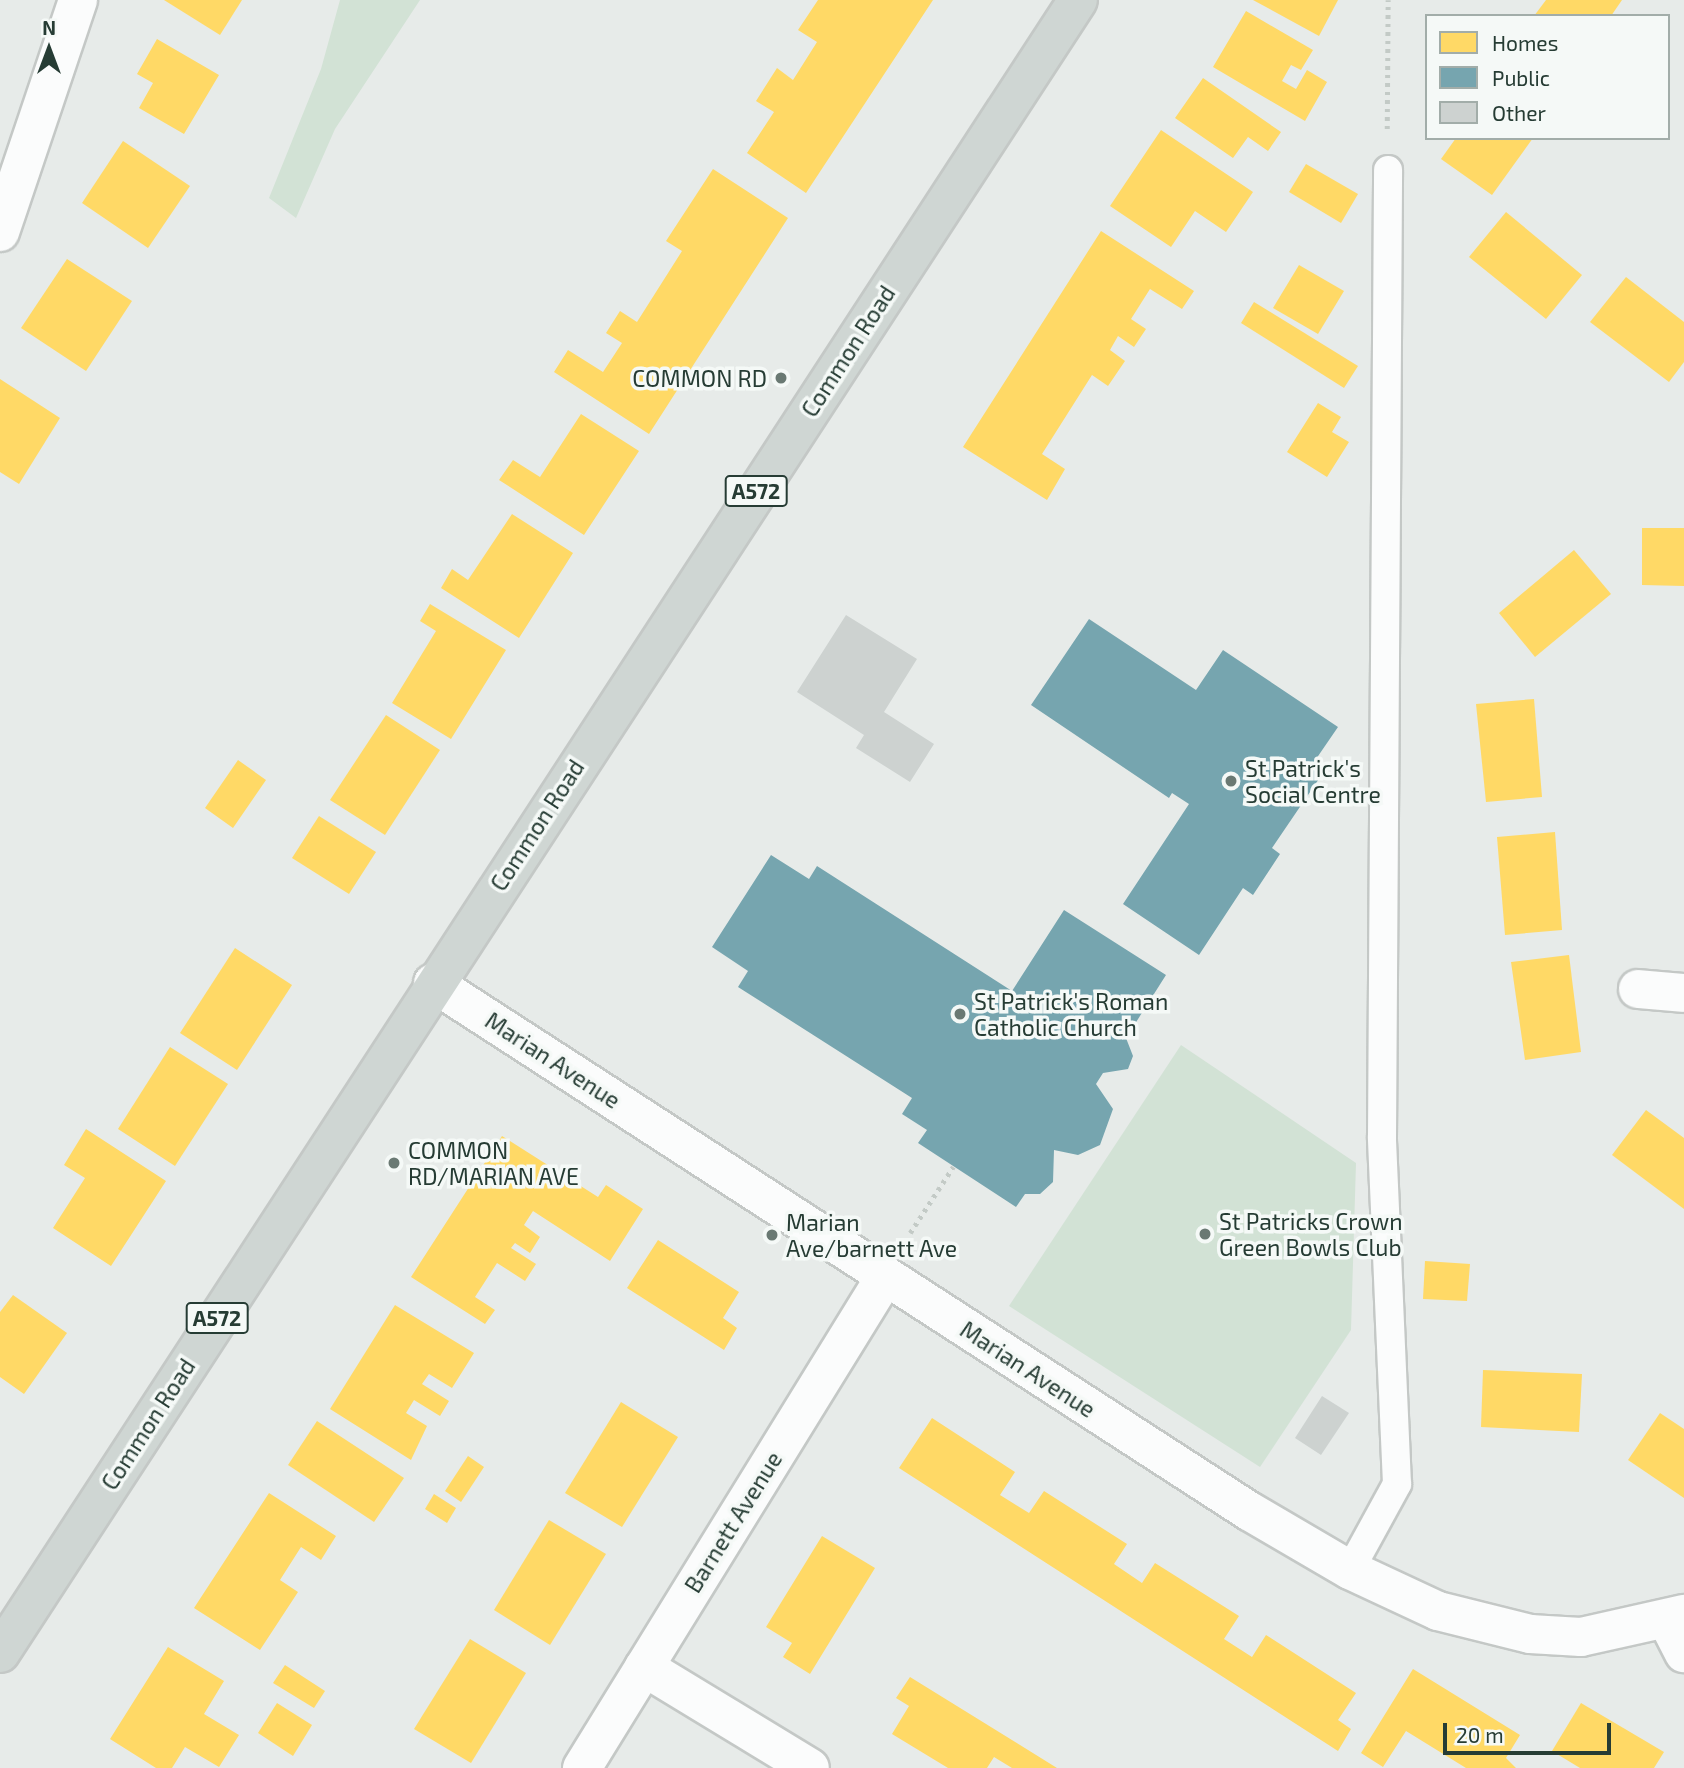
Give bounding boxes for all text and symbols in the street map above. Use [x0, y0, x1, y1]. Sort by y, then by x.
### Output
north arrow [14, 14, 84, 84]
legend [1425, 14, 1670, 140]
text: N [42, 16, 56, 39]
text: Homes [1492, 30, 1558, 55]
text: Public [1492, 65, 1550, 90]
text: Other [1492, 100, 1546, 125]
street label: Common Road [795, 280, 901, 422]
place label: COMMON RD [632, 364, 767, 392]
marker: COMMON RD [773, 370, 789, 386]
road number: A572 [724, 474, 788, 508]
street label: Common Road [484, 754, 590, 896]
place label: St Patrick's Social Centre [1245, 754, 1381, 808]
marker: St Patrick's Social Centre [1223, 773, 1239, 789]
place label: St Patrick's Roman Catholic Church [974, 987, 1168, 1041]
street label: Marian Avenue [480, 1006, 626, 1114]
marker: St Patrick's Roman Catholic Church [952, 1006, 968, 1022]
place label: COMMON RD/MARIAN AVE [408, 1136, 580, 1190]
marker: COMMON RD/MARIAN AVE [386, 1155, 402, 1171]
place label: St Patricks Crown Green Bowls Club [1219, 1207, 1403, 1261]
place label: Marian Ave/barnett Ave [786, 1208, 958, 1262]
marker: St Patricks Crown Green Bowls Club [1197, 1226, 1213, 1242]
marker: Marian Ave/barnett Ave [764, 1227, 780, 1243]
road number: A572 [186, 1300, 248, 1336]
street label: Marian Avenue [955, 1315, 1101, 1423]
street label: Common Road [95, 1353, 201, 1495]
street label: Barnett Avenue [678, 1446, 788, 1598]
scale bar [1446, 1708, 1614, 1752]
text: 20 m [1456, 1722, 1504, 1747]

